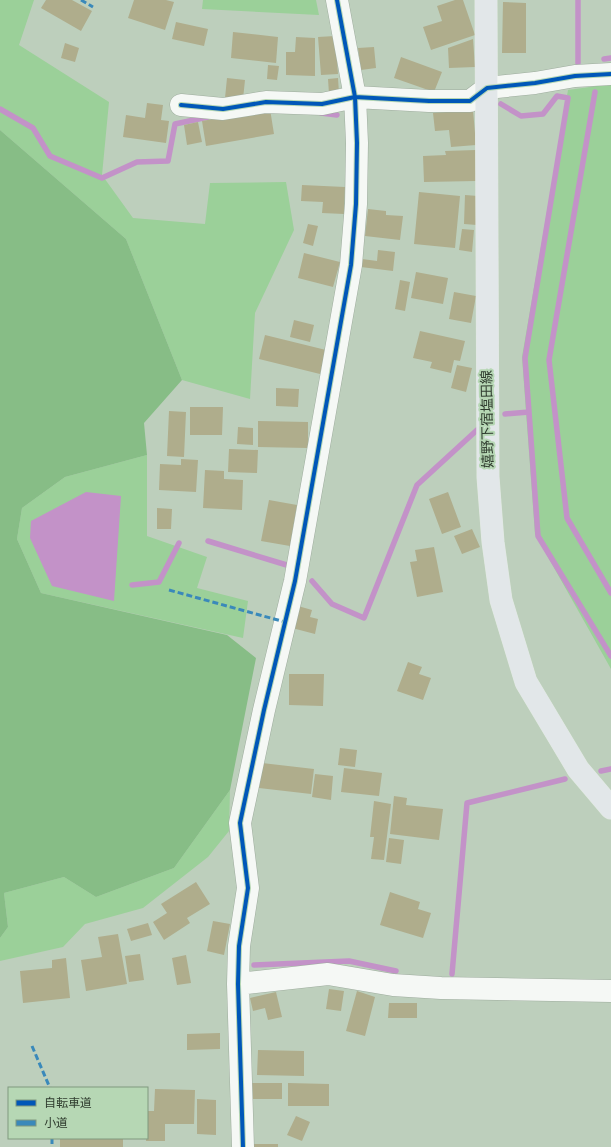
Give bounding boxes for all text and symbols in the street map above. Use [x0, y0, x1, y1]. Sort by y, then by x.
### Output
street label: 嬉野下宿塩田線 [478, 370, 497, 468]
legend [8, 1087, 148, 1139]
text: 自転車道 [44, 1096, 92, 1110]
text: 小道 [44, 1116, 68, 1130]

